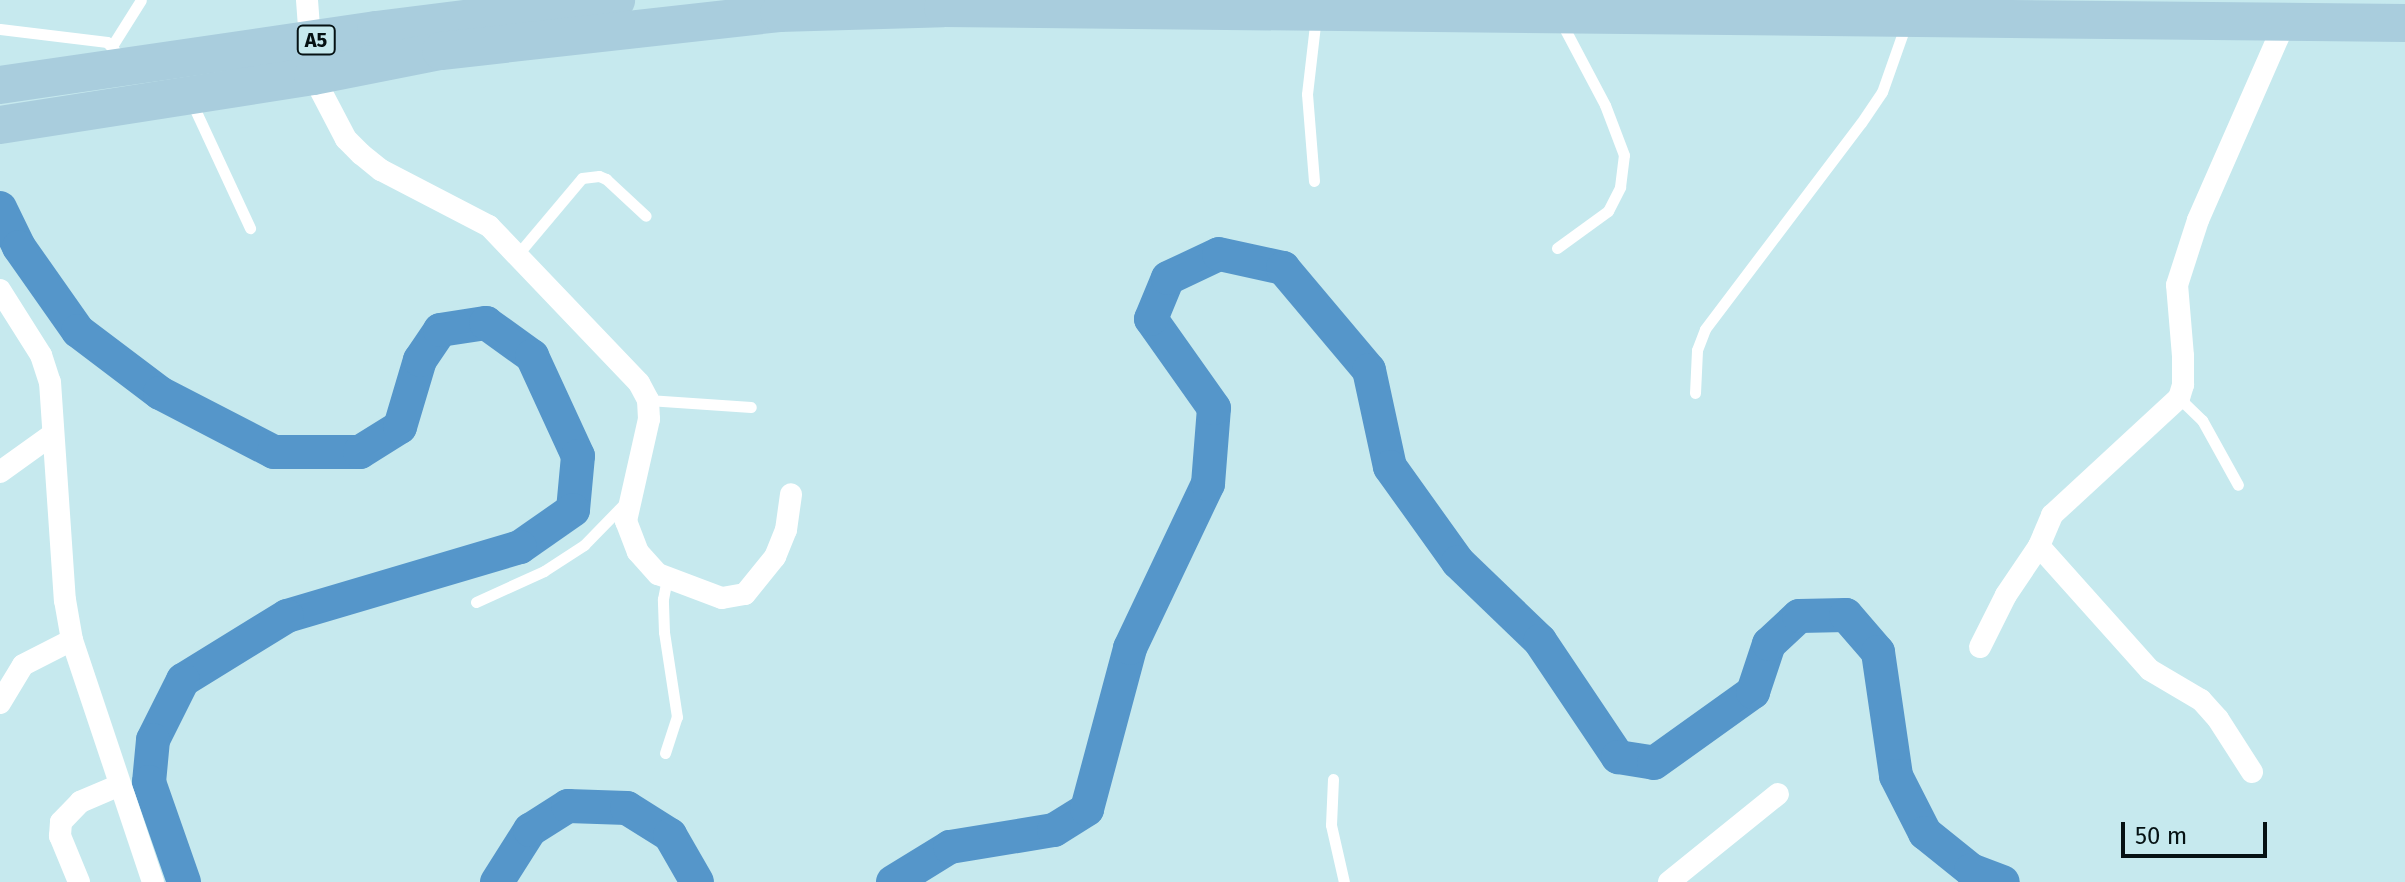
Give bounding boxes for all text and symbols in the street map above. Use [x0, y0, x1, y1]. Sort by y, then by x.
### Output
road number: A5 [296, 24, 336, 56]
scale bar [2125, 806, 2271, 856]
text: 50 m [2135, 822, 2187, 850]

